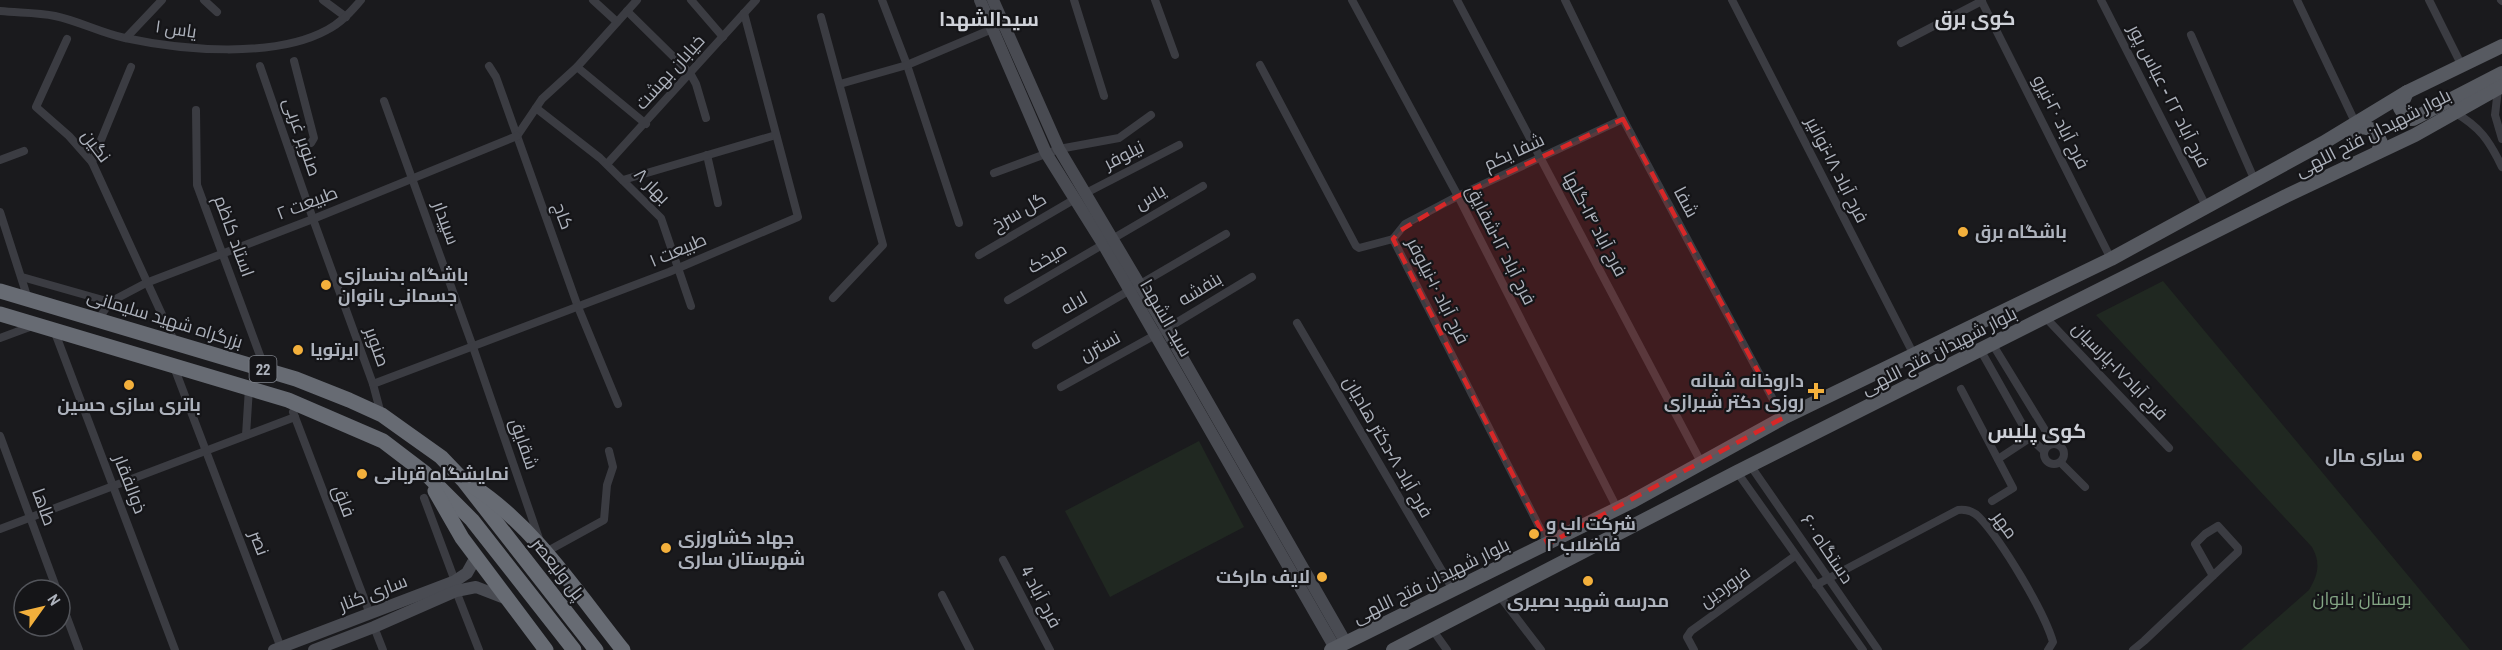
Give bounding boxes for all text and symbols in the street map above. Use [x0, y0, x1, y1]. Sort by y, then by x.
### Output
district label: کوی برق [1935, 4, 2015, 31]
district label: سیدالشهدا [939, 5, 1039, 32]
street label: یاس ۱ [154, 13, 199, 44]
street label: فرح آباد ۲۲ - عباس پور [2122, 19, 2216, 172]
street label: خیابان بهشت [629, 28, 710, 115]
street label: فرح آباد ۲۰-نیرو [2027, 70, 2096, 173]
street label: بلوار شهیدان فتح اللهی [2291, 82, 2455, 183]
street label: صنوبر غربی [277, 94, 328, 179]
street label: فرح آباد ۱۸-توانیر [1800, 112, 1875, 227]
street label: نگین [76, 124, 117, 167]
street label: شفا یکم [1479, 127, 1548, 176]
street label: نیلوفر [1098, 134, 1148, 176]
street label: بهار ۸ [629, 162, 676, 209]
street label: فرح آباد ۱۴-گلها [1557, 167, 1634, 281]
street label: یاس [1130, 178, 1170, 215]
street label: طبیعت ۲ [273, 179, 341, 226]
street label: فرح آباد ۱۲-شقایق [1461, 181, 1542, 309]
street label: شفا [1668, 182, 1705, 222]
street label: گل سرخ [987, 186, 1051, 237]
street label: استاد کاظم [208, 192, 261, 280]
street label: سپیدار [427, 197, 466, 248]
street label: کاج [547, 199, 580, 233]
place label: باشگاه برق [1975, 219, 2067, 244]
marker: باشگاه برق [1956, 225, 1970, 239]
street label: طبیعت ۱ [645, 226, 710, 273]
street label: فرح آباد ۱۰-نیلوفر [1401, 233, 1476, 348]
street label: میخک [1022, 236, 1071, 279]
place label: باشگاه بدنسازی جسمانی بانوان [338, 262, 468, 308]
street label: بنفشه [1173, 266, 1227, 312]
street label: سید الشهدا [1134, 274, 1199, 361]
marker: باشگاه بدنسازی جسمانی بانوان [319, 278, 333, 292]
street label: بزرگراه شهید سلیمانی [84, 283, 246, 354]
street label: لاله [1056, 285, 1092, 320]
street label: بلوار شهیدان فتح اللهی [1857, 300, 2021, 401]
street label: فرح آباد۱۷-پارسیان [2067, 316, 2174, 426]
street label: صنوبر [358, 323, 396, 370]
street label: نسترن [1075, 324, 1125, 367]
place label: ایرتویا [310, 337, 359, 362]
marker: ایرتویا [291, 343, 305, 357]
road number: 22 [250, 356, 276, 382]
place label: داروخانه شبانه روزی دکتر شیرازی [1664, 368, 1804, 414]
street label: فرح آباد ۸-دکتر هادیان [1338, 371, 1439, 522]
marker: باتری سازی حسین [122, 378, 136, 392]
marker: داروخانه شبانه روزی دکتر شیرازی [1809, 384, 1823, 398]
place label: باتری سازی حسین [57, 392, 201, 417]
street label: شقایق [504, 415, 545, 473]
district label: کوی پلیس [1988, 417, 2086, 445]
place label: ساری مال [2325, 443, 2405, 468]
marker: ساری مال [2410, 449, 2424, 463]
street label: ذوالفقار [107, 450, 153, 517]
place label: نمایشگاه قربانی [374, 461, 509, 486]
marker: نمایشگاه قربانی [355, 467, 369, 481]
street label: فلق [327, 481, 362, 521]
street label: طاها [26, 485, 63, 529]
street label: مهر [1986, 505, 2024, 544]
street label: ۶۰۰ دستگاه [1795, 509, 1860, 589]
place label: شرکت اب و فاضلاب ۲ [1546, 511, 1636, 557]
place label: جهاد کشاورزی شهرستان ساری [678, 525, 805, 571]
street label: نصر [243, 526, 276, 559]
marker: شرکت اب و فاضلاب ۲ [1527, 527, 1541, 541]
street label: پل ولیعصر [525, 531, 591, 605]
street label: بلوار شهیدان فتح اللهی [1348, 532, 1513, 629]
marker: جهاد کشاورزی شهرستان ساری [659, 541, 673, 555]
street label: فروردین [1694, 560, 1755, 613]
street label: فرح آباد 4 [1015, 561, 1068, 632]
place label: لایف مارکت [1216, 564, 1310, 589]
street label: ساری کنار [334, 568, 411, 617]
marker: لایف مارکت [1315, 570, 1329, 584]
marker: مدرسه شهید بصیری [1581, 574, 1595, 588]
north arrow [12, 578, 72, 638]
park label: بوستان بانوان [2313, 586, 2411, 611]
place label: مدرسه شهید بصیری [1507, 588, 1669, 613]
text: N [43, 590, 66, 610]

